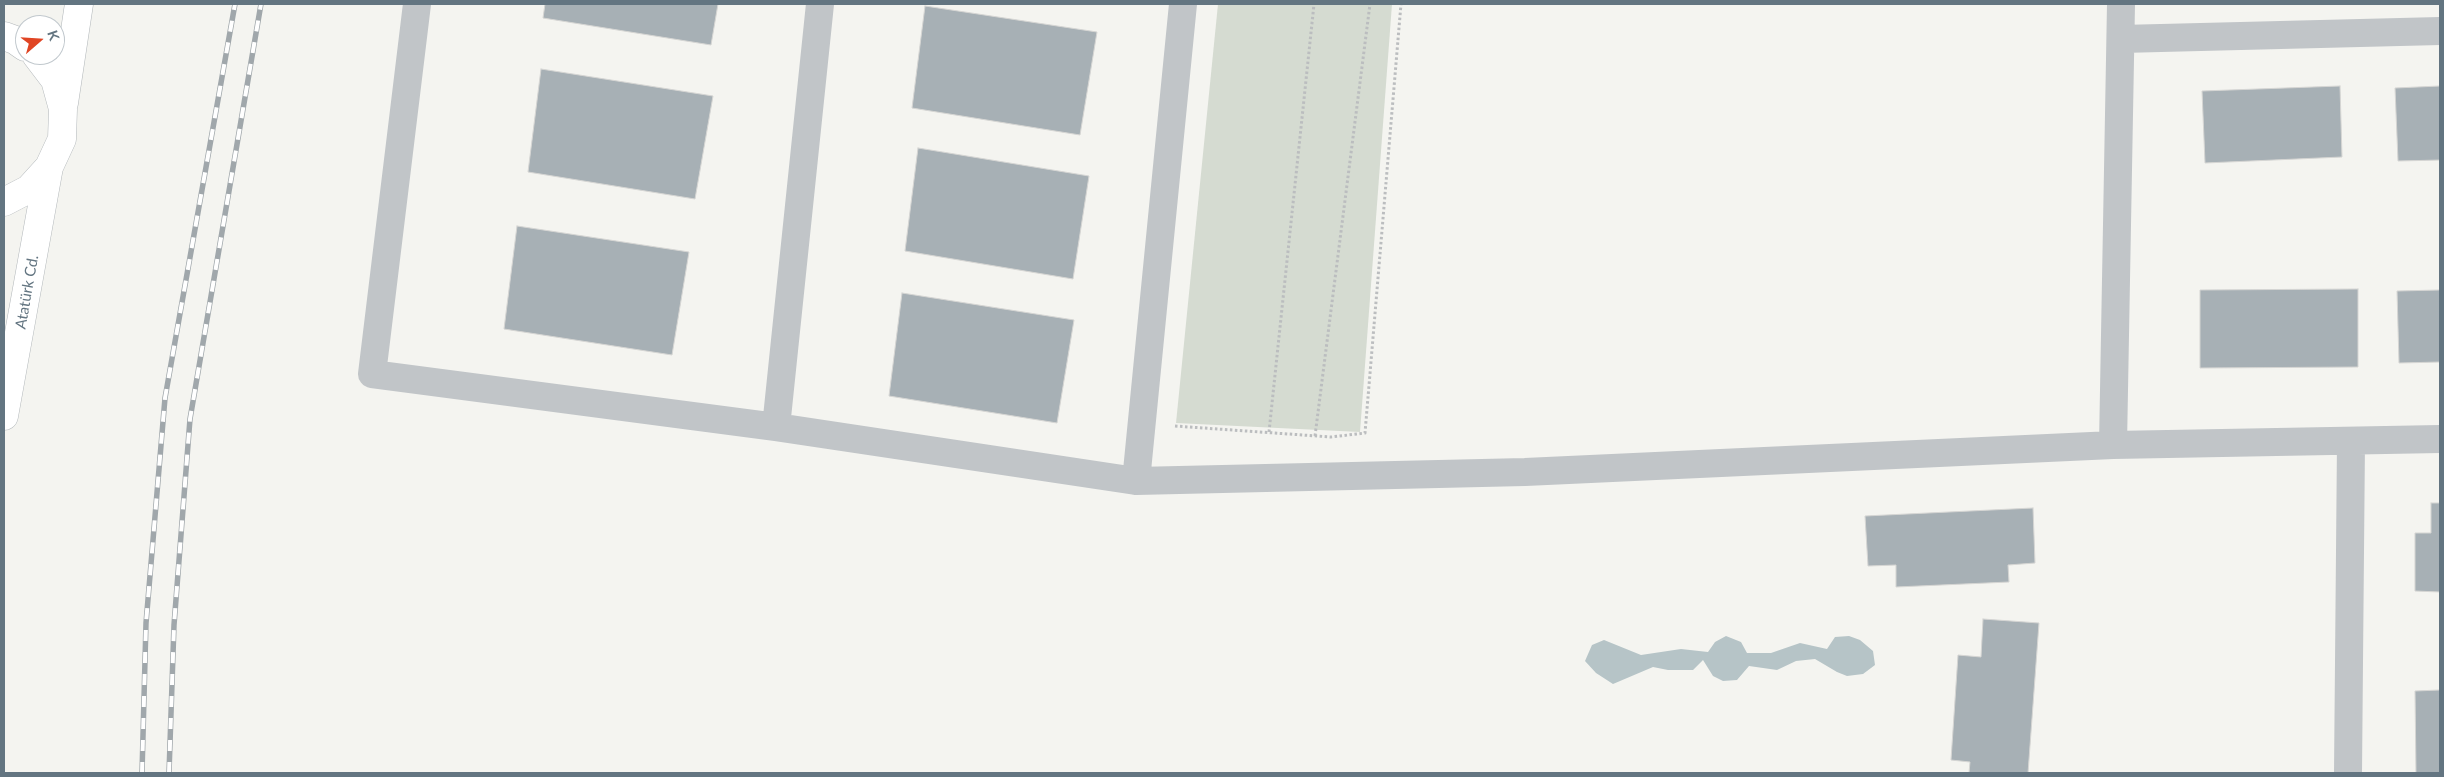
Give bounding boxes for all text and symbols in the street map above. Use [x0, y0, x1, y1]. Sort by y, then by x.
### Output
north arrow [15, 15, 65, 65]
text: K [44, 28, 63, 43]
street label: Atatürk Cd. [12, 254, 42, 330]

